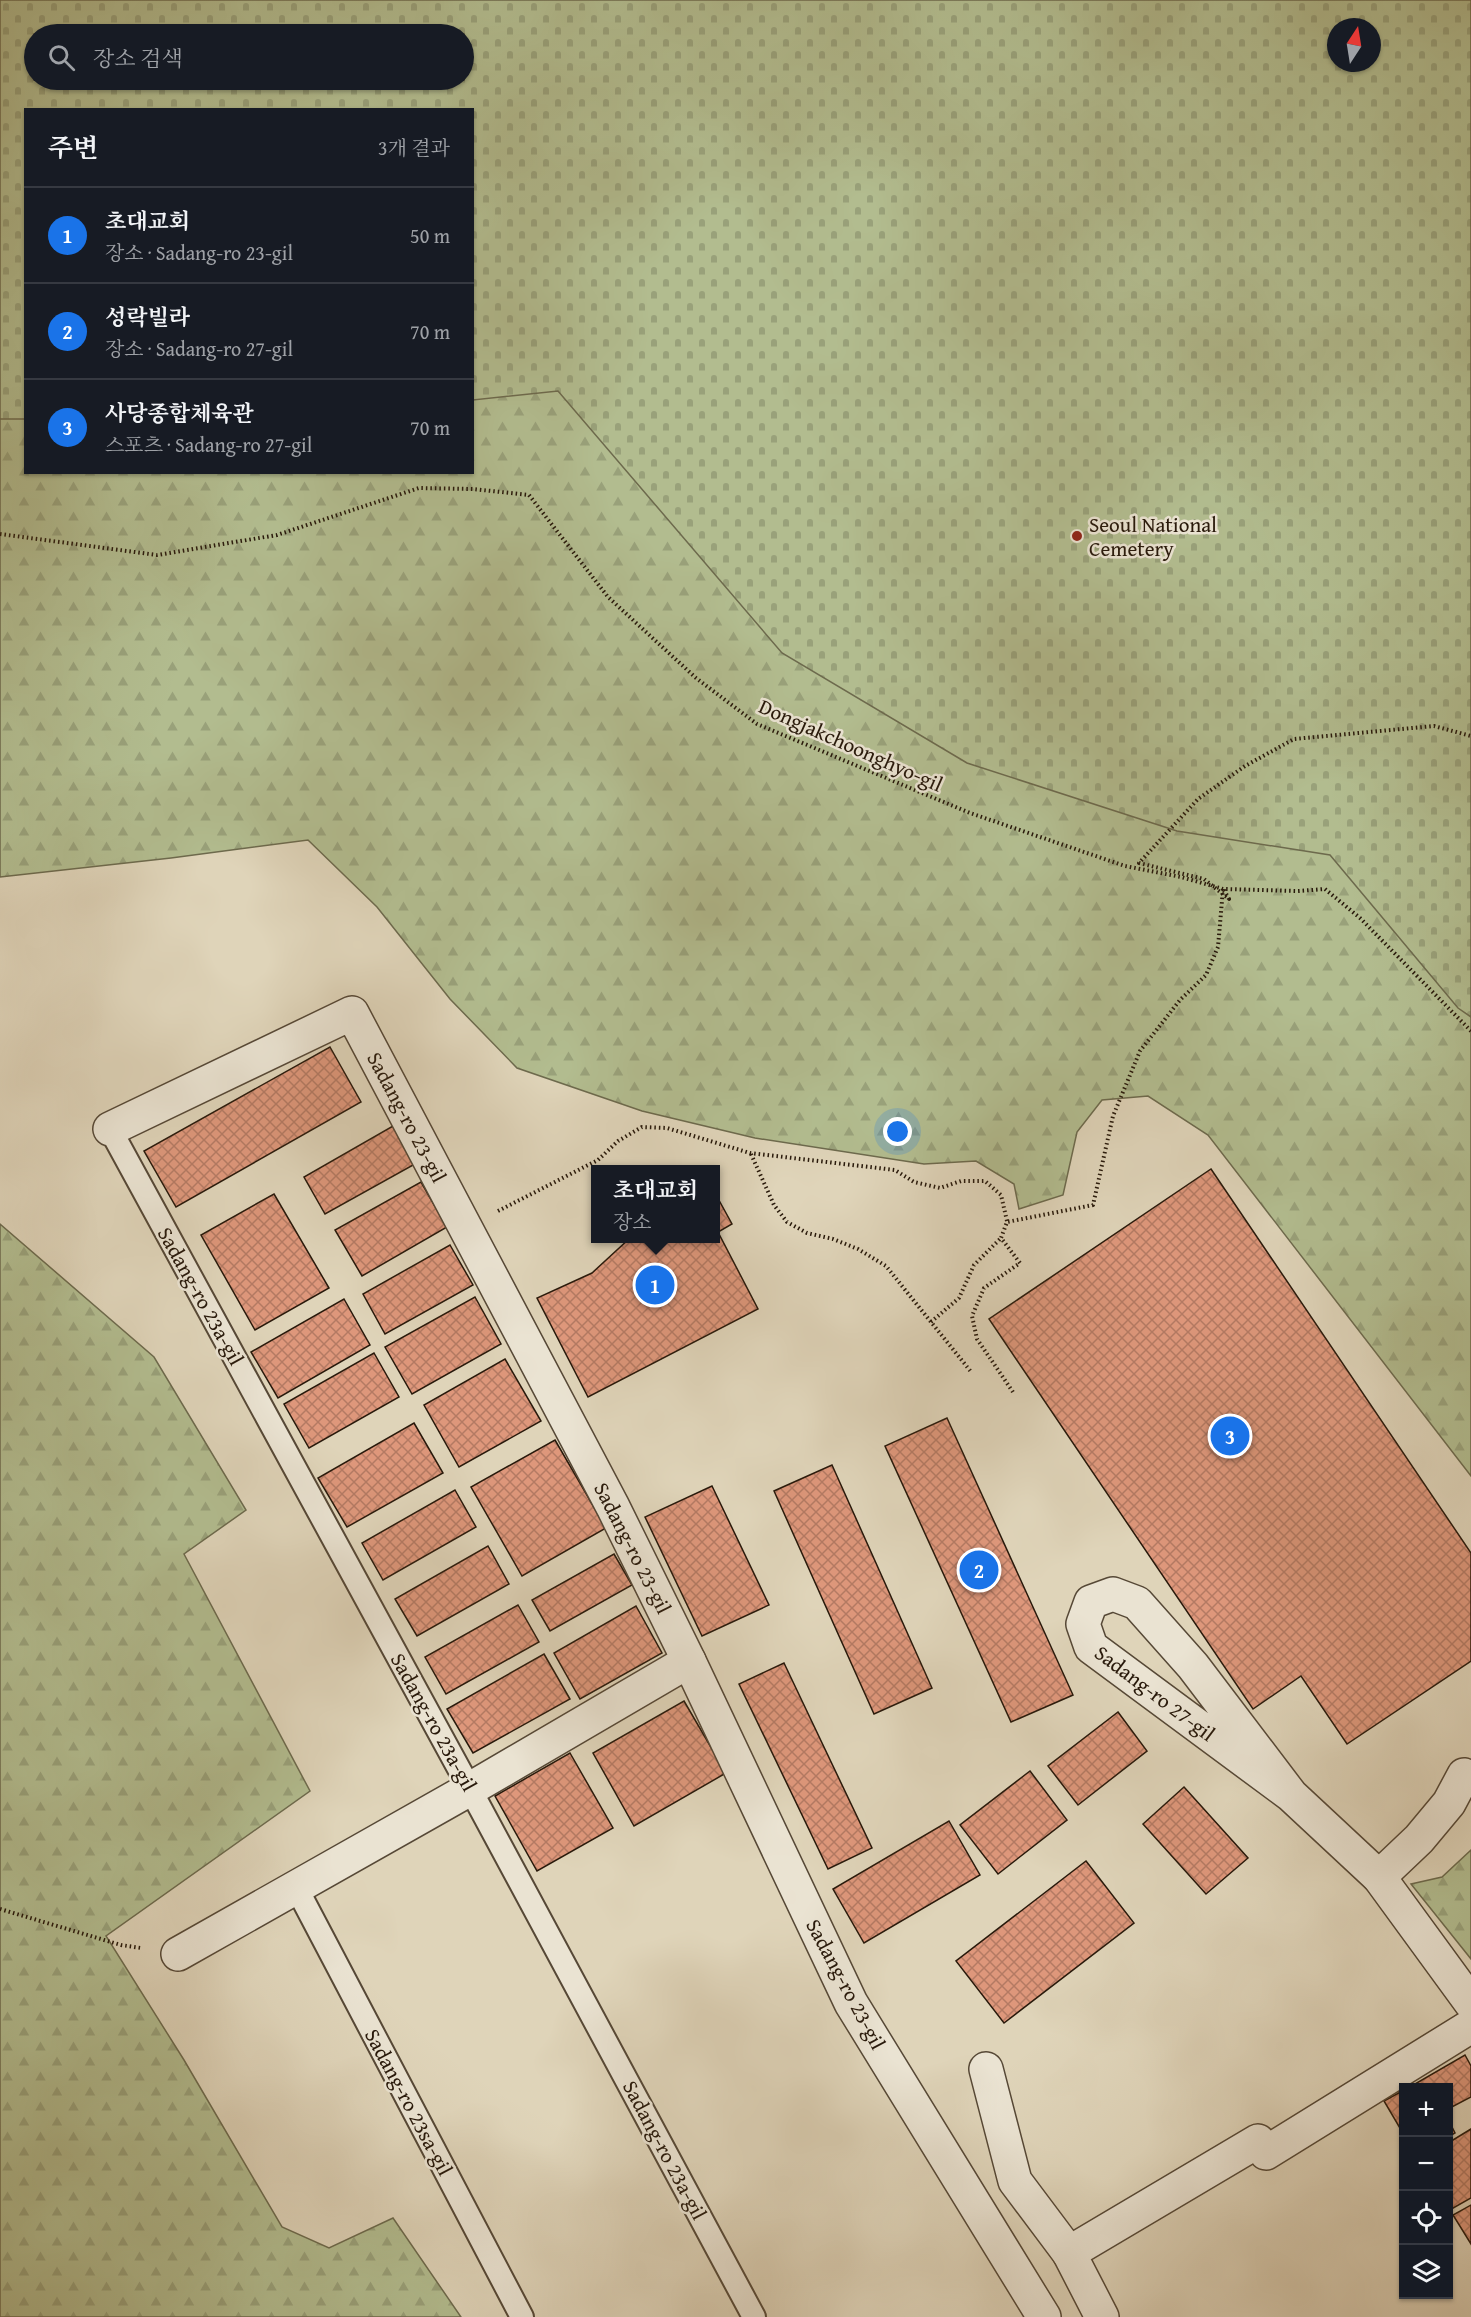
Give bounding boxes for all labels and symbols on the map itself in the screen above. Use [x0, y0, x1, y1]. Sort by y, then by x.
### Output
north arrow [1327, 18, 1381, 72]
place label: Seoul National Cemetery [1089, 509, 1217, 564]
marker: Seoul National Cemetery [1070, 529, 1084, 543]
street label: Dongjakchoonghyo-gil [754, 690, 948, 800]
street label: Sadang-ro 23-gil [359, 1046, 455, 1188]
your location [883, 1117, 912, 1146]
street label: Sadang-ro 23a-gil [150, 1221, 252, 1371]
pin: 1 [636, 1262, 674, 1308]
pin: 3 [1210, 1414, 1250, 1458]
street label: Sadang-ro 23-gil [586, 1477, 680, 1619]
pin: 2 [960, 1548, 998, 1592]
street label: Sadang-ro 27-gil [1088, 1637, 1222, 1749]
street label: Sadang-ro 23a-gil [383, 1647, 485, 1797]
street label: Sadang-ro 23-gil [798, 1913, 894, 2055]
street label: Sadang-ro 23sa-gil [357, 2023, 461, 2181]
street label: Sadang-ro 23a-gil [615, 2075, 715, 2225]

